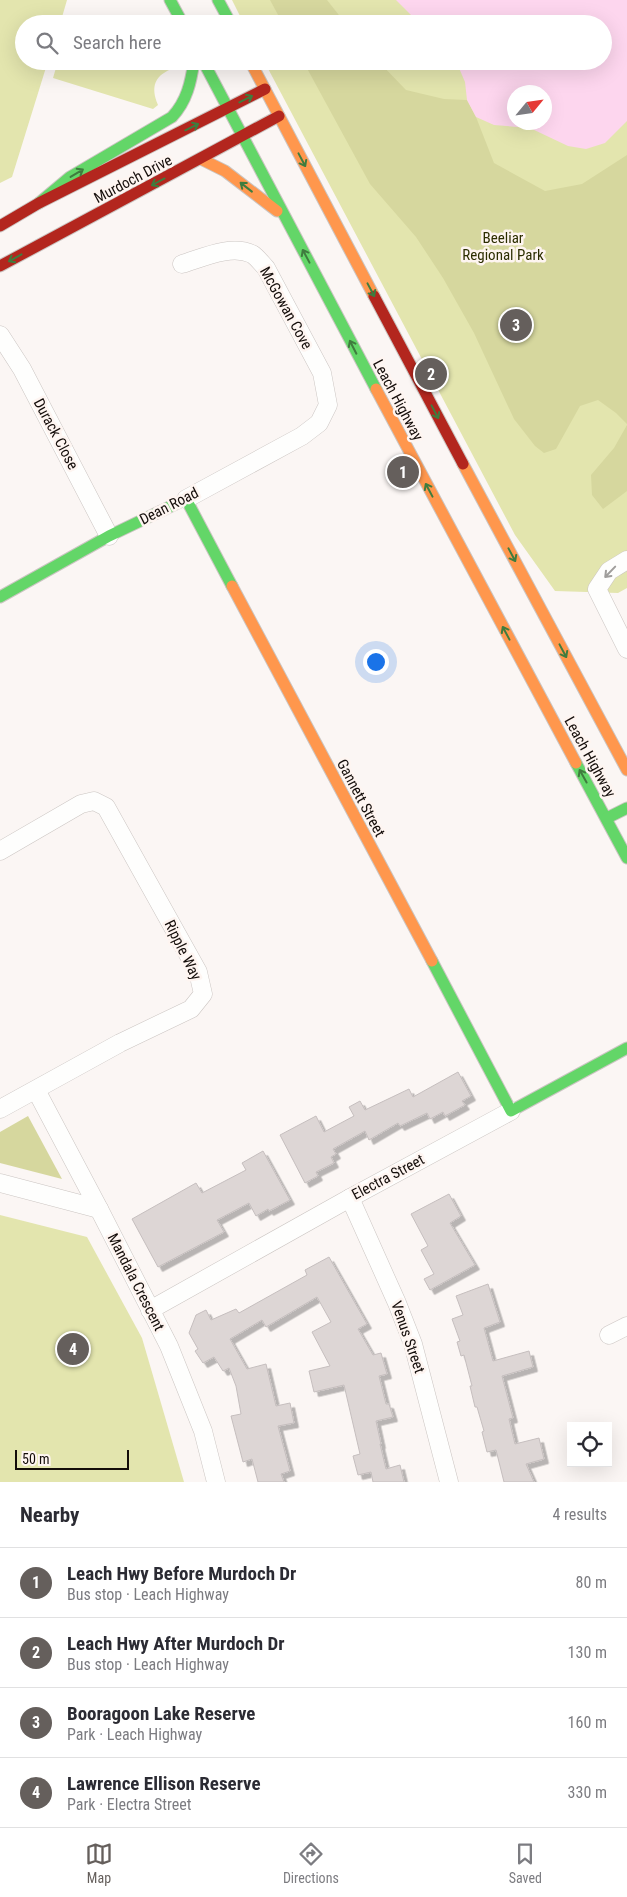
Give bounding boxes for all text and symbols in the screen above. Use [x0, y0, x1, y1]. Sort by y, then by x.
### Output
search box [15, 15, 612, 70]
icon: search [33, 29, 61, 57]
text: Search here [73, 31, 161, 54]
north arrow [507, 85, 552, 130]
one-way arrow [238, 94, 253, 103]
one-way arrow [185, 122, 200, 132]
street label: Murdoch Drive [91, 151, 175, 207]
one-way arrow [297, 152, 307, 167]
one-way arrow [70, 167, 84, 177]
one-way arrow [151, 177, 166, 187]
one-way arrow [240, 181, 253, 192]
park label: Beeliar Regional Park [462, 229, 544, 264]
one-way arrow [301, 249, 311, 264]
one-way arrow [8, 254, 22, 264]
street label: McGowan Cove [256, 264, 316, 352]
one-way arrow [367, 282, 376, 297]
pin: 3 [500, 306, 532, 344]
one-way arrow [348, 339, 358, 354]
pin: 2 [415, 355, 447, 393]
street label: Leach Highway [369, 356, 427, 444]
street label: Durack Close [30, 395, 82, 473]
one-way arrow [430, 404, 440, 419]
pin: 1 [387, 453, 419, 491]
one-way arrow [424, 482, 434, 497]
street label: Dean Road [137, 484, 201, 528]
one-way arrow [508, 547, 517, 562]
one-way arrow [604, 566, 616, 578]
one-way arrow [501, 625, 511, 640]
one-way arrow [559, 643, 569, 658]
your location [363, 649, 389, 675]
street label: Leach Highway [560, 714, 620, 800]
street label: Gannett Street [333, 756, 389, 840]
one-way arrow [578, 768, 588, 783]
street label: Ripple Way [161, 917, 205, 983]
street label: Electra Street [349, 1150, 427, 1204]
street label: Mandala Crescent [104, 1230, 168, 1334]
street label: Venus Street [387, 1299, 429, 1375]
pin: 4 [57, 1330, 89, 1368]
map controls [567, 1422, 612, 1467]
button: locate [567, 1422, 612, 1467]
scale bar [15, 1447, 129, 1470]
text: 50 m [22, 1451, 50, 1467]
text: Nearby [20, 1503, 79, 1527]
text: 4 results [552, 1505, 607, 1524]
text: Leach Hwy Before Murdoch Dr [67, 1562, 296, 1585]
text: 1 [32, 1573, 40, 1592]
text: 80 m [575, 1573, 607, 1592]
text: Bus stop · Leach Highway [67, 1585, 229, 1604]
text: Leach Hwy After Murdoch Dr [67, 1632, 285, 1655]
text: 2 [32, 1643, 40, 1662]
text: 130 m [568, 1643, 607, 1662]
text: Bus stop · Leach Highway [67, 1655, 229, 1674]
text: Booragoon Lake Reserve [67, 1702, 255, 1725]
text: 3 [32, 1713, 40, 1732]
text: 160 m [568, 1713, 607, 1732]
text: Park · Leach Highway [67, 1725, 202, 1744]
text: Lawrence Ellison Reserve [67, 1772, 261, 1795]
text: 4 [32, 1783, 40, 1802]
text: 330 m [568, 1783, 607, 1802]
text: Park · Electra Street [67, 1795, 191, 1814]
tab: Map [85, 1840, 113, 1886]
tab: Directions [283, 1840, 339, 1886]
tab: Saved [509, 1840, 542, 1886]

